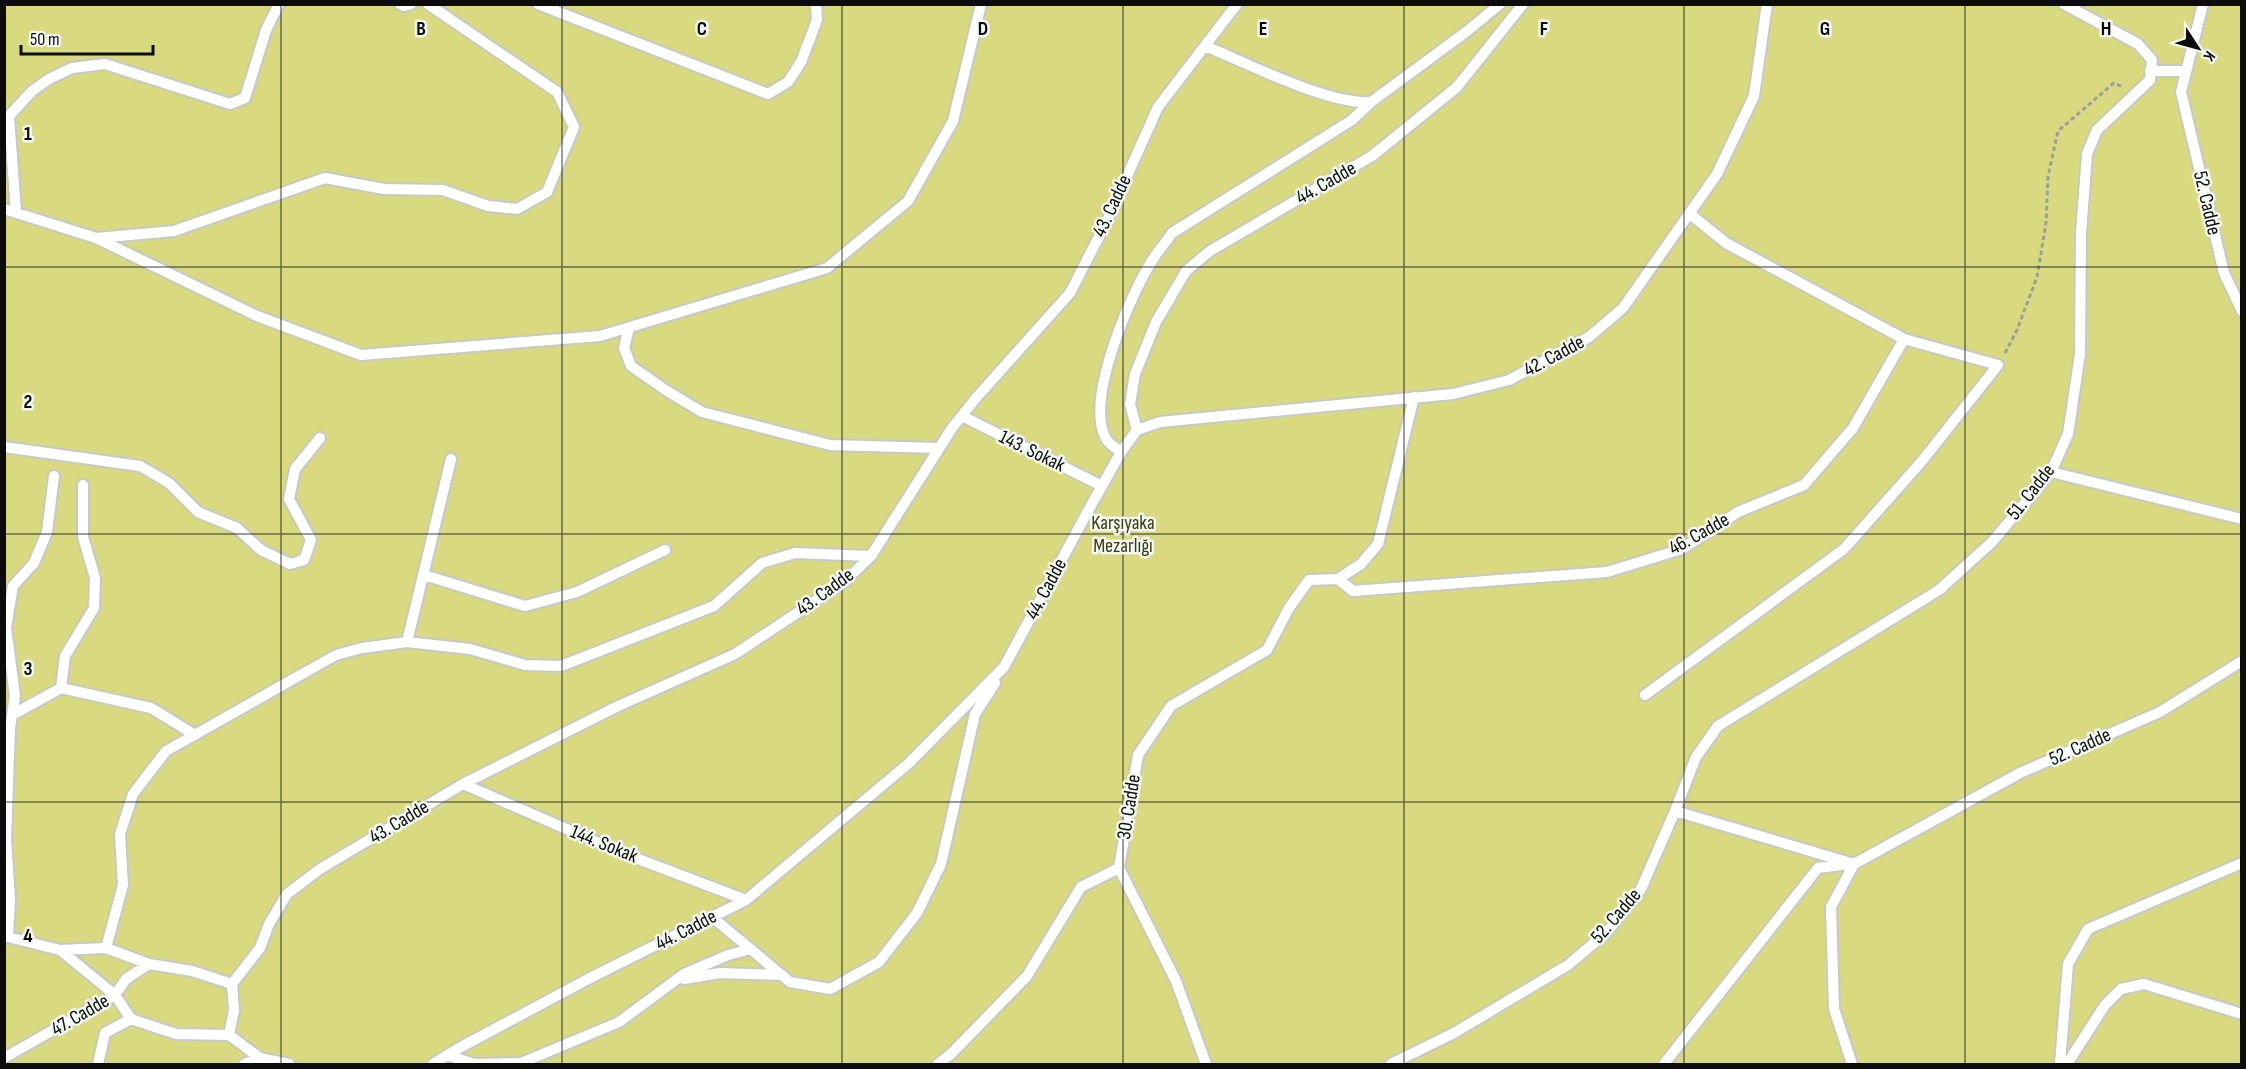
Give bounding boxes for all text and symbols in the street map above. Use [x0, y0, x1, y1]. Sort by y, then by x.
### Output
text: B [416, 17, 426, 41]
text: C [697, 17, 707, 41]
text: D [978, 17, 988, 41]
text: E [1259, 17, 1267, 41]
text: F [1540, 17, 1548, 41]
text: G [1820, 17, 1830, 41]
text: H [2101, 17, 2111, 41]
scale bar [21, 18, 153, 56]
north arrow [2168, 18, 2228, 78]
text: 50 m [30, 29, 60, 50]
text: K [2199, 47, 2219, 65]
text: 1 [24, 122, 32, 146]
street label: 44. Cadde [1292, 156, 1360, 210]
street label: 52. Cadde [2188, 169, 2226, 237]
street label: 43. Cadde [1087, 171, 1137, 241]
street label: 42. Cadde [1519, 330, 1589, 382]
text: 2 [24, 390, 32, 414]
street label: 143. Sokak [995, 425, 1069, 477]
street label: 51. Cadde [2002, 459, 2060, 525]
street label: 46. Cadde [1665, 508, 1733, 560]
park label: Karşıyaka Mezarlığı [1091, 511, 1155, 558]
street label: 44. Cadde [1020, 554, 1072, 624]
street label: 43. Cadde [791, 563, 859, 621]
text: 3 [24, 657, 33, 681]
street label: 52. Cadde [2045, 723, 2115, 771]
street label: 30. Cadde [1112, 773, 1146, 841]
street label: 43. Cadde [365, 795, 433, 849]
street label: 144. Sokak [567, 820, 642, 868]
street label: 52. Cadde [1586, 884, 1646, 948]
street label: 44. Cadde [651, 904, 721, 956]
text: 4 [23, 924, 33, 948]
street label: 47. Cadde [47, 989, 113, 1041]

